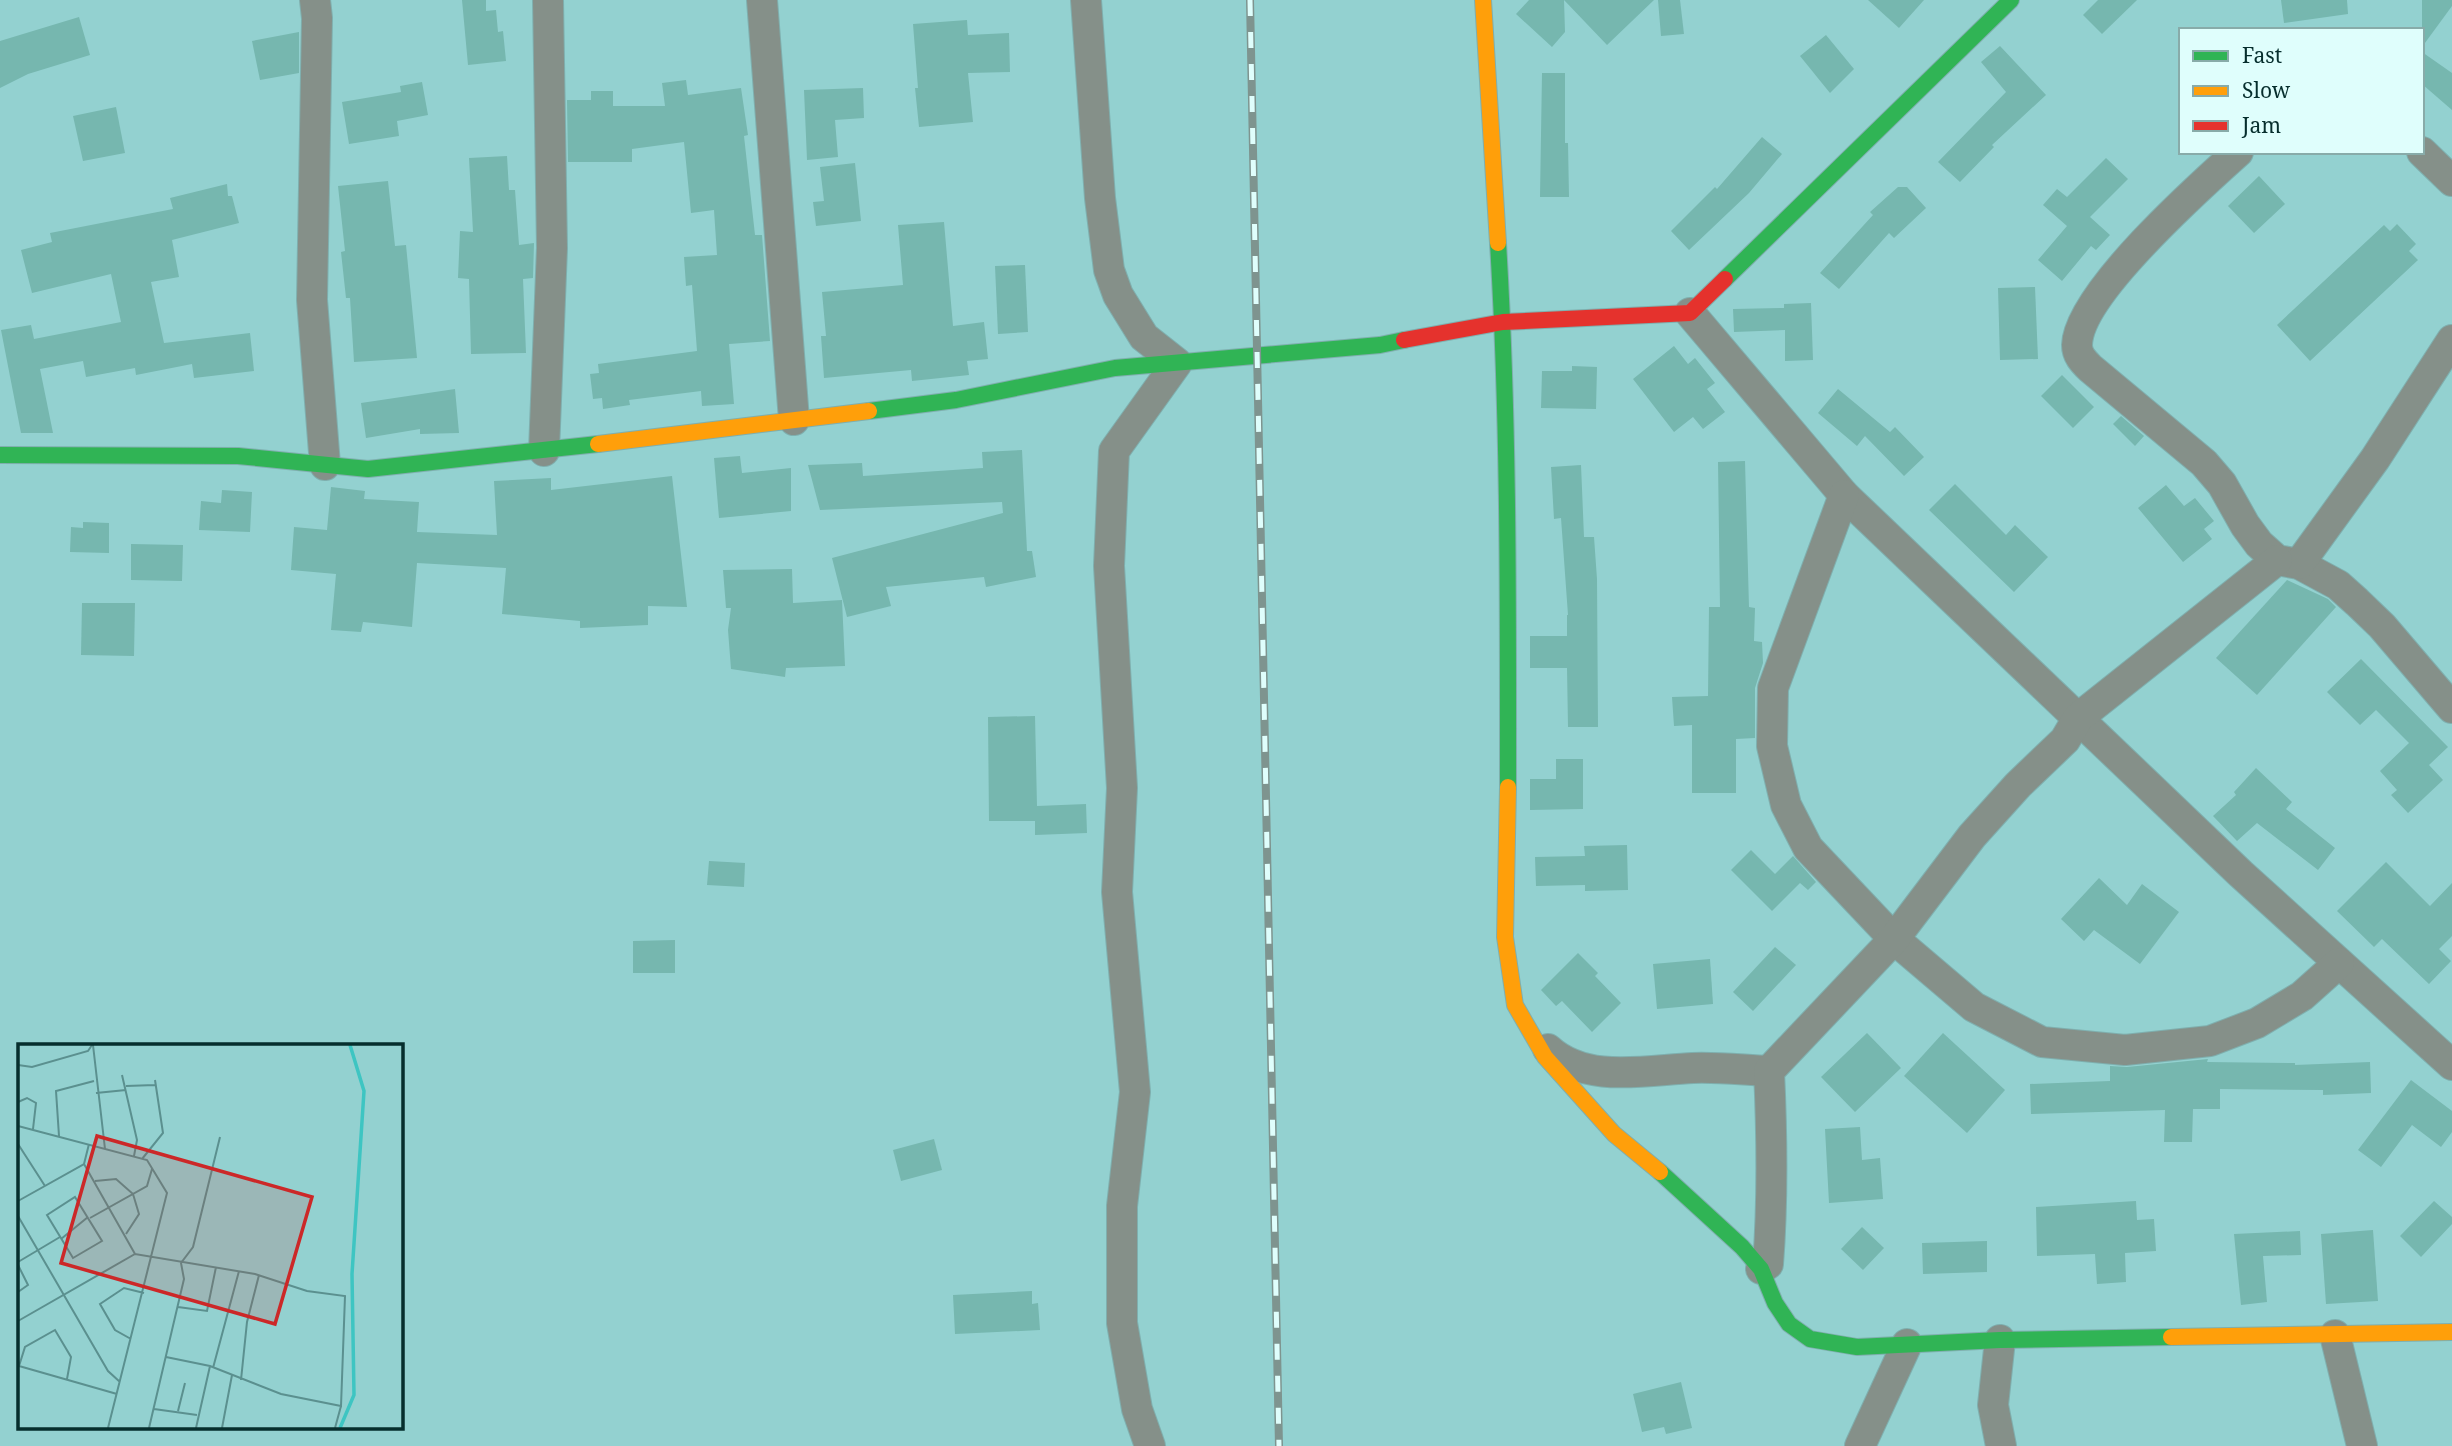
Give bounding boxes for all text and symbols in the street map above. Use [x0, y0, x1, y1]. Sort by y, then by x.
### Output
legend [2179, 28, 2424, 154]
text: Fast [2242, 41, 2282, 69]
text: Slow [2242, 76, 2291, 104]
text: Jam [2241, 111, 2281, 139]
inset map [18, 1044, 402, 1428]

